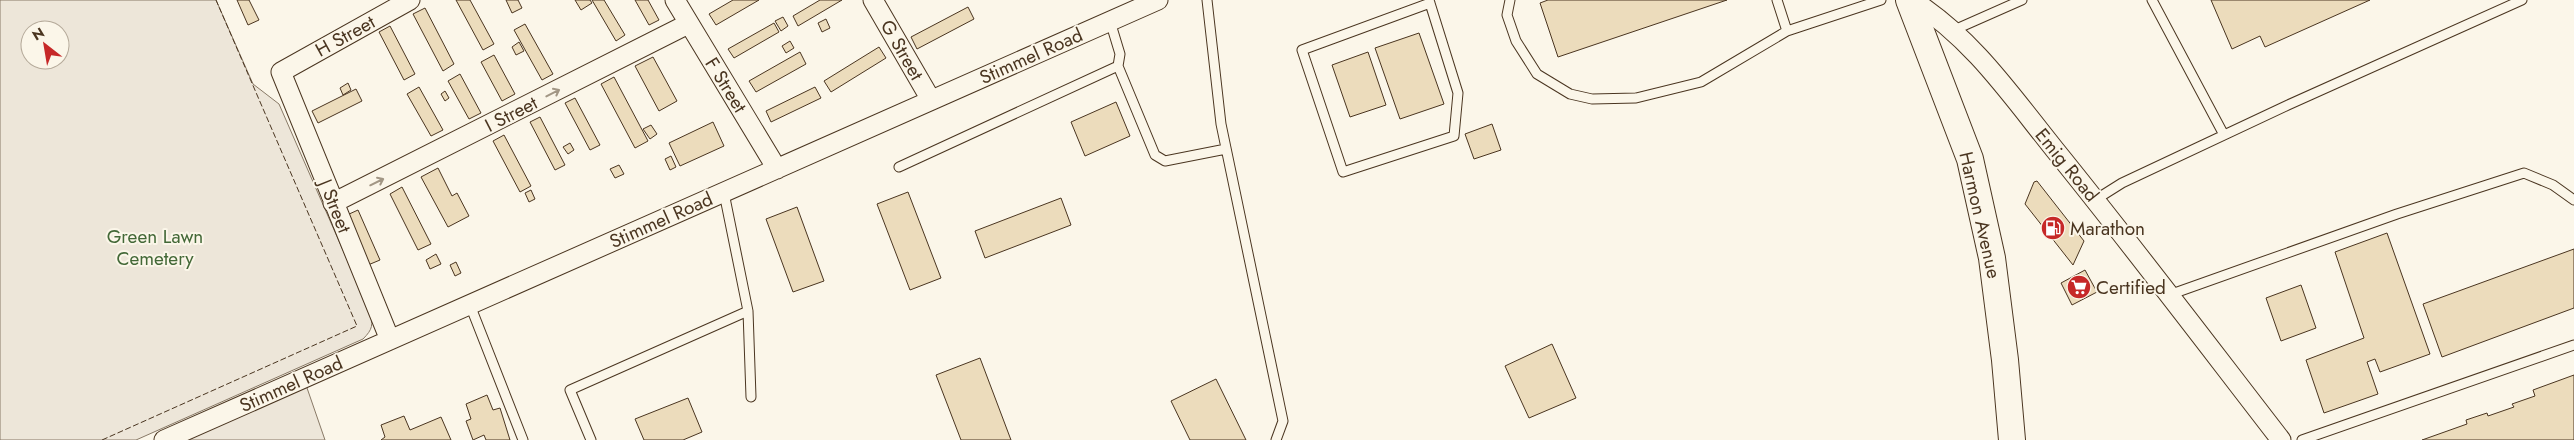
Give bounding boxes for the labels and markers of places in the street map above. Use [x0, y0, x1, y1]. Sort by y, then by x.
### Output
fuel station icon: Marathon [2040, 215, 2066, 241]
place label: Marathon [2070, 215, 2145, 242]
supermarket icon: Certified [2066, 274, 2092, 300]
place label: Certified [2096, 274, 2166, 301]

